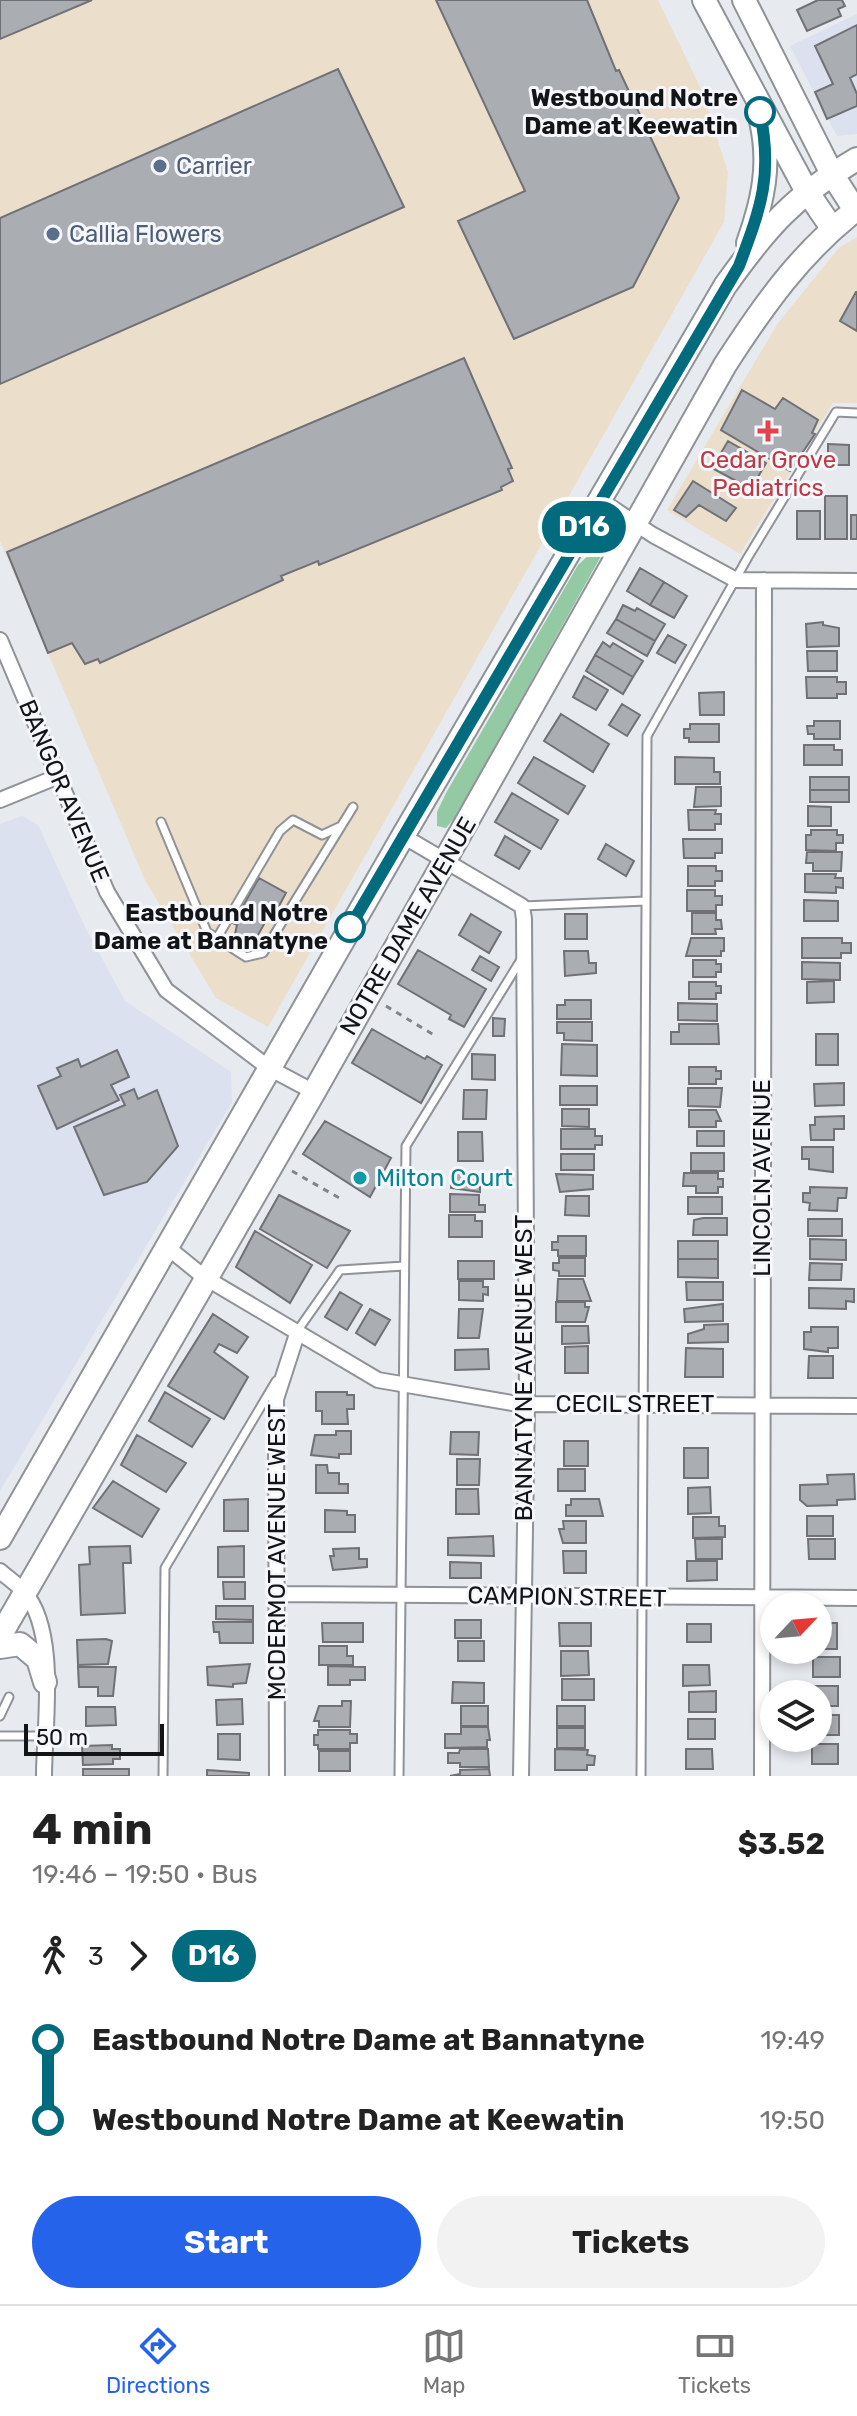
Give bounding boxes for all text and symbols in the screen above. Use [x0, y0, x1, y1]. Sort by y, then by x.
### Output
place label: Westbound Notre Dame at Keewatin [524, 84, 738, 140]
marker: Westbound Notre Dame at Keewatin [745, 97, 775, 127]
place label: Carrier [176, 152, 252, 180]
marker: Carrier [151, 157, 169, 175]
place label: Callia Flowers [69, 220, 222, 248]
marker: Callia Flowers [44, 225, 62, 243]
marker: Cedar Grove Pediatrics [757, 420, 779, 442]
place label: Cedar Grove Pediatrics [700, 446, 836, 502]
line badge: D16 [538, 501, 630, 553]
text: D16 [558, 510, 610, 543]
street label: BANGOR AVENUE [13, 696, 115, 886]
street label: NOTRE DAME AVENUE [334, 812, 482, 1040]
place label: Eastbound Notre Dame at Bannatyne [94, 899, 328, 955]
marker: Eastbound Notre Dame at Bannatyne [335, 912, 365, 942]
street label: LINCOLN AVENUE [748, 1079, 776, 1277]
place label: Milton Court [376, 1164, 513, 1192]
marker: Milton Court [351, 1169, 369, 1187]
street label: BANNATYNE AVENUE WEST [510, 1215, 538, 1521]
street label: CECIL STREET [555, 1390, 715, 1418]
street label: MCDERMOT AVENUE WEST [263, 1404, 291, 1700]
street label: CAMPION STREET [467, 1581, 667, 1613]
north arrow [760, 1592, 832, 1664]
map controls [760, 1592, 832, 1752]
button: layers [760, 1680, 832, 1752]
scale bar [24, 1720, 164, 1756]
text: 50 m [36, 1724, 88, 1751]
text: 4 min [32, 1803, 153, 1855]
text: $3.52 [738, 1826, 825, 1862]
text: 19:46 – 19:50 · Bus [32, 1859, 257, 1890]
icon: walk [32, 1934, 76, 1978]
icon: forward [116, 1934, 160, 1978]
text: D16 [188, 1939, 240, 1972]
text: 3 [88, 1941, 104, 1972]
text: Eastbound Notre Dame at Bannatyne [92, 2022, 645, 2058]
text: 19:49 [760, 2025, 825, 2056]
text: Westbound Notre Dame at Keewatin [92, 2102, 624, 2138]
text: 19:50 [760, 2105, 825, 2136]
button: Start [32, 2196, 421, 2288]
button: Tickets [437, 2196, 825, 2288]
tab: Directions [106, 2324, 210, 2399]
tab: Map [422, 2324, 466, 2399]
tab: Tickets [678, 2324, 751, 2399]

